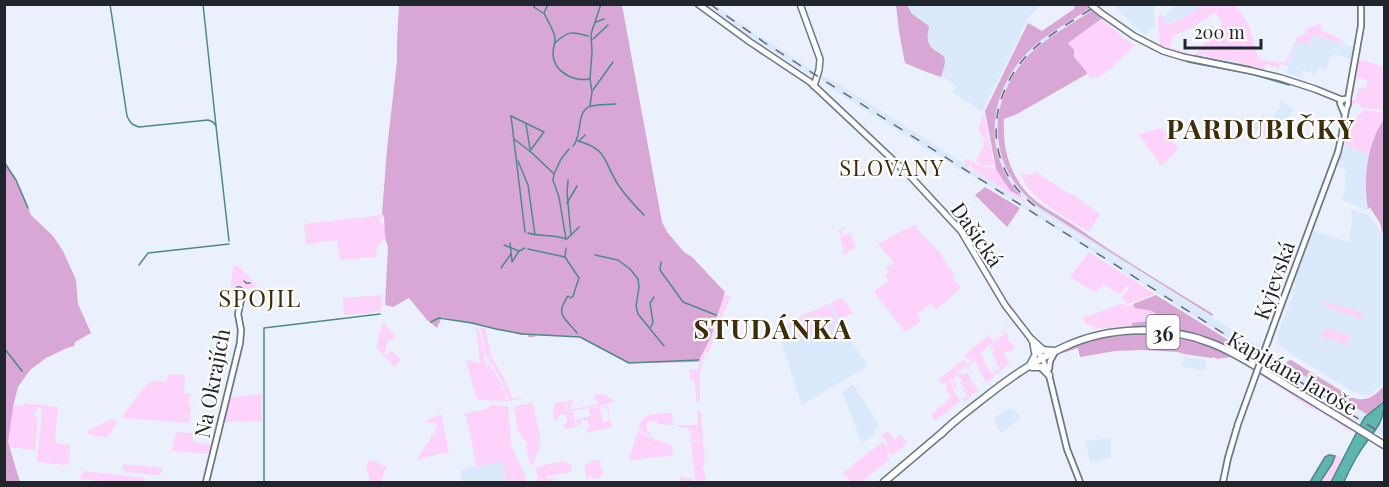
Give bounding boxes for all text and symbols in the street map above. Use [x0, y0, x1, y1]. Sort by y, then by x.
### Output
scale bar [1185, 12, 1262, 50]
text: 200 m [1194, 20, 1245, 44]
district label: PARDUBIČKY [1166, 110, 1356, 146]
district label: SLOVANY [839, 152, 945, 182]
street label: Dašická [946, 196, 1011, 272]
street label: Kyjevská [1246, 236, 1300, 323]
district label: SPOJIL [218, 281, 302, 313]
district label: STUDÁNKA [694, 310, 852, 346]
road number: 36 [1146, 315, 1180, 349]
street label: Kapitána Jaroše [1223, 323, 1363, 421]
street label: Na Okrajích [187, 325, 235, 440]

